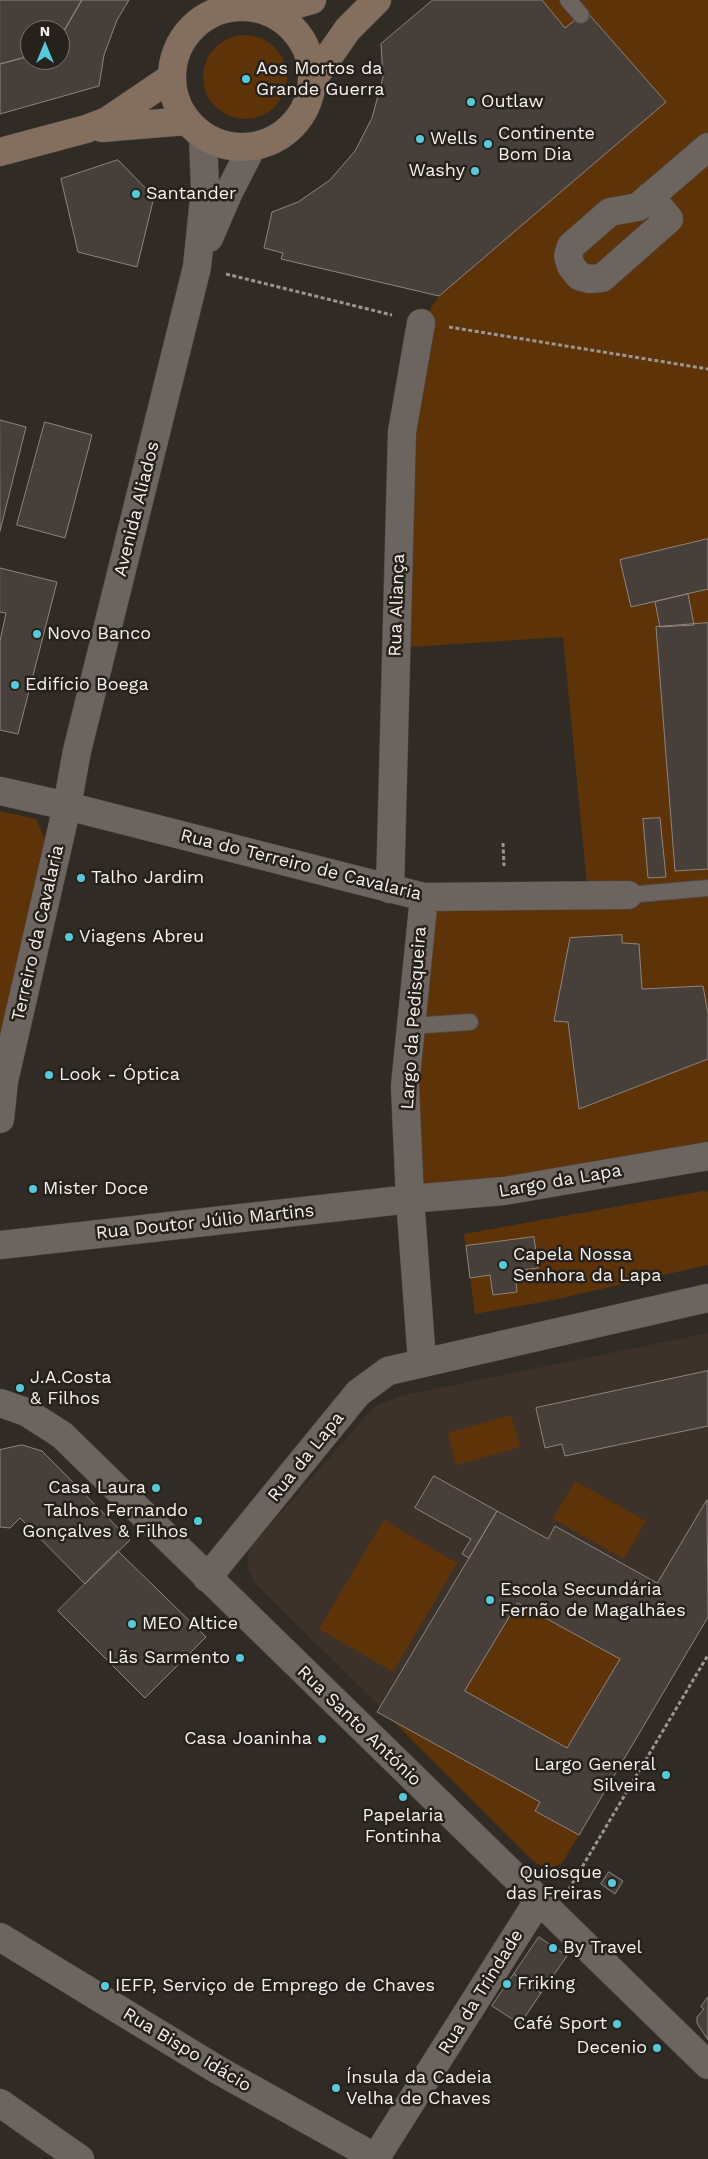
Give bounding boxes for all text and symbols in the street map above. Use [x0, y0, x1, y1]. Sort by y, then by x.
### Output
north arrow [20, 20, 70, 70]
text: N [40, 23, 50, 39]
place label: Aos Mortos da Grande Guerra [256, 58, 384, 100]
marker: Aos Mortos da Grande Guerra [240, 73, 252, 85]
place label: Outlaw [481, 91, 544, 113]
marker: Outlaw [465, 96, 477, 108]
place label: Continente Bom Dia [498, 123, 595, 166]
place label: Wells [430, 128, 478, 150]
marker: Wells [414, 133, 426, 145]
marker: Continente Bom Dia [482, 138, 494, 150]
place label: Washy [409, 160, 465, 182]
marker: Washy [469, 165, 481, 177]
place label: Santander [146, 183, 236, 205]
marker: Santander [130, 188, 142, 200]
street label: Avenida Aliados [110, 439, 164, 579]
street label: Rua Aliança [384, 553, 410, 657]
place label: Novo Banco [47, 623, 151, 645]
marker: Novo Banco [31, 628, 43, 640]
place label: Edifício Boega [25, 674, 149, 696]
marker: Edifício Boega [9, 679, 21, 691]
street label: Rua do Terreiro de Cavalaria [178, 825, 424, 905]
street label: Terreiro da Cavalaria [7, 843, 69, 1023]
place label: Talho Jardim [91, 867, 204, 889]
marker: Talho Jardim [75, 872, 87, 884]
place label: Viagens Abreu [79, 926, 204, 948]
street label: Largo da Pedisqueira [397, 926, 431, 1110]
marker: Viagens Abreu [63, 931, 75, 943]
place label: Look - Óptica [59, 1064, 180, 1086]
marker: Look - Óptica [43, 1069, 55, 1081]
street label: Largo da Lapa [497, 1160, 623, 1202]
place label: Mister Doce [43, 1178, 148, 1200]
marker: Mister Doce [27, 1183, 39, 1195]
street label: Rua Doutor Júlio Martins [95, 1200, 315, 1244]
place label: Capela Nossa Senhora da Lapa [513, 1244, 661, 1286]
marker: Capela Nossa Senhora da Lapa [497, 1259, 509, 1271]
place label: J.A.Costa & Filhos [30, 1367, 111, 1410]
marker: J.A.Costa & Filhos [14, 1382, 26, 1394]
street label: Rua da Lapa [263, 1408, 349, 1506]
place label: Casa Laura [48, 1477, 146, 1499]
marker: Casa Laura [150, 1482, 162, 1494]
place label: Talhos Fernando Gonçalves & Filhos [22, 1500, 188, 1542]
marker: Talhos Fernando Gonçalves & Filhos [192, 1515, 204, 1527]
place label: Escola Secundária Fernão de Magalhães [500, 1579, 686, 1622]
marker: Escola Secundária Fernão de Magalhães [484, 1594, 496, 1606]
place label: MEO Altice [142, 1613, 238, 1635]
marker: MEO Altice [126, 1618, 138, 1630]
place label: Lãs Sarmento [108, 1647, 230, 1669]
marker: Lãs Sarmento [234, 1652, 246, 1664]
street label: Rua Santo António [292, 1661, 426, 1791]
place label: Casa Joaninha [184, 1728, 312, 1750]
marker: Casa Joaninha [316, 1733, 328, 1745]
place label: Largo General Silveira [534, 1754, 656, 1796]
marker: Largo General Silveira [660, 1769, 672, 1781]
marker: Papelaria Fontinha [397, 1791, 409, 1803]
place label: Papelaria Fontinha [363, 1805, 443, 1848]
place label: Quiosque das Freiras [506, 1862, 602, 1905]
marker: Quiosque das Freiras [606, 1877, 618, 1889]
street label: Rua da Trindade [434, 1926, 528, 2058]
place label: By Travel [563, 1937, 642, 1959]
marker: By Travel [547, 1942, 559, 1954]
place label: Friking [517, 1973, 575, 1995]
place label: IEFP, Serviço de Emprego de Chaves [115, 1975, 435, 1997]
marker: Friking [501, 1978, 513, 1990]
marker: IEFP, Serviço de Emprego de Chaves [99, 1980, 111, 1992]
street label: Rua Bispo Idácio [119, 2003, 255, 2097]
place label: Café Sport [513, 2013, 607, 2035]
marker: Café Sport [611, 2018, 623, 2030]
place label: Decenio [576, 2037, 647, 2059]
marker: Decenio [651, 2042, 663, 2054]
place label: Ínsula da Cadeia Velha de Chaves [346, 2067, 492, 2110]
marker: Ínsula da Cadeia Velha de Chaves [330, 2082, 342, 2094]

